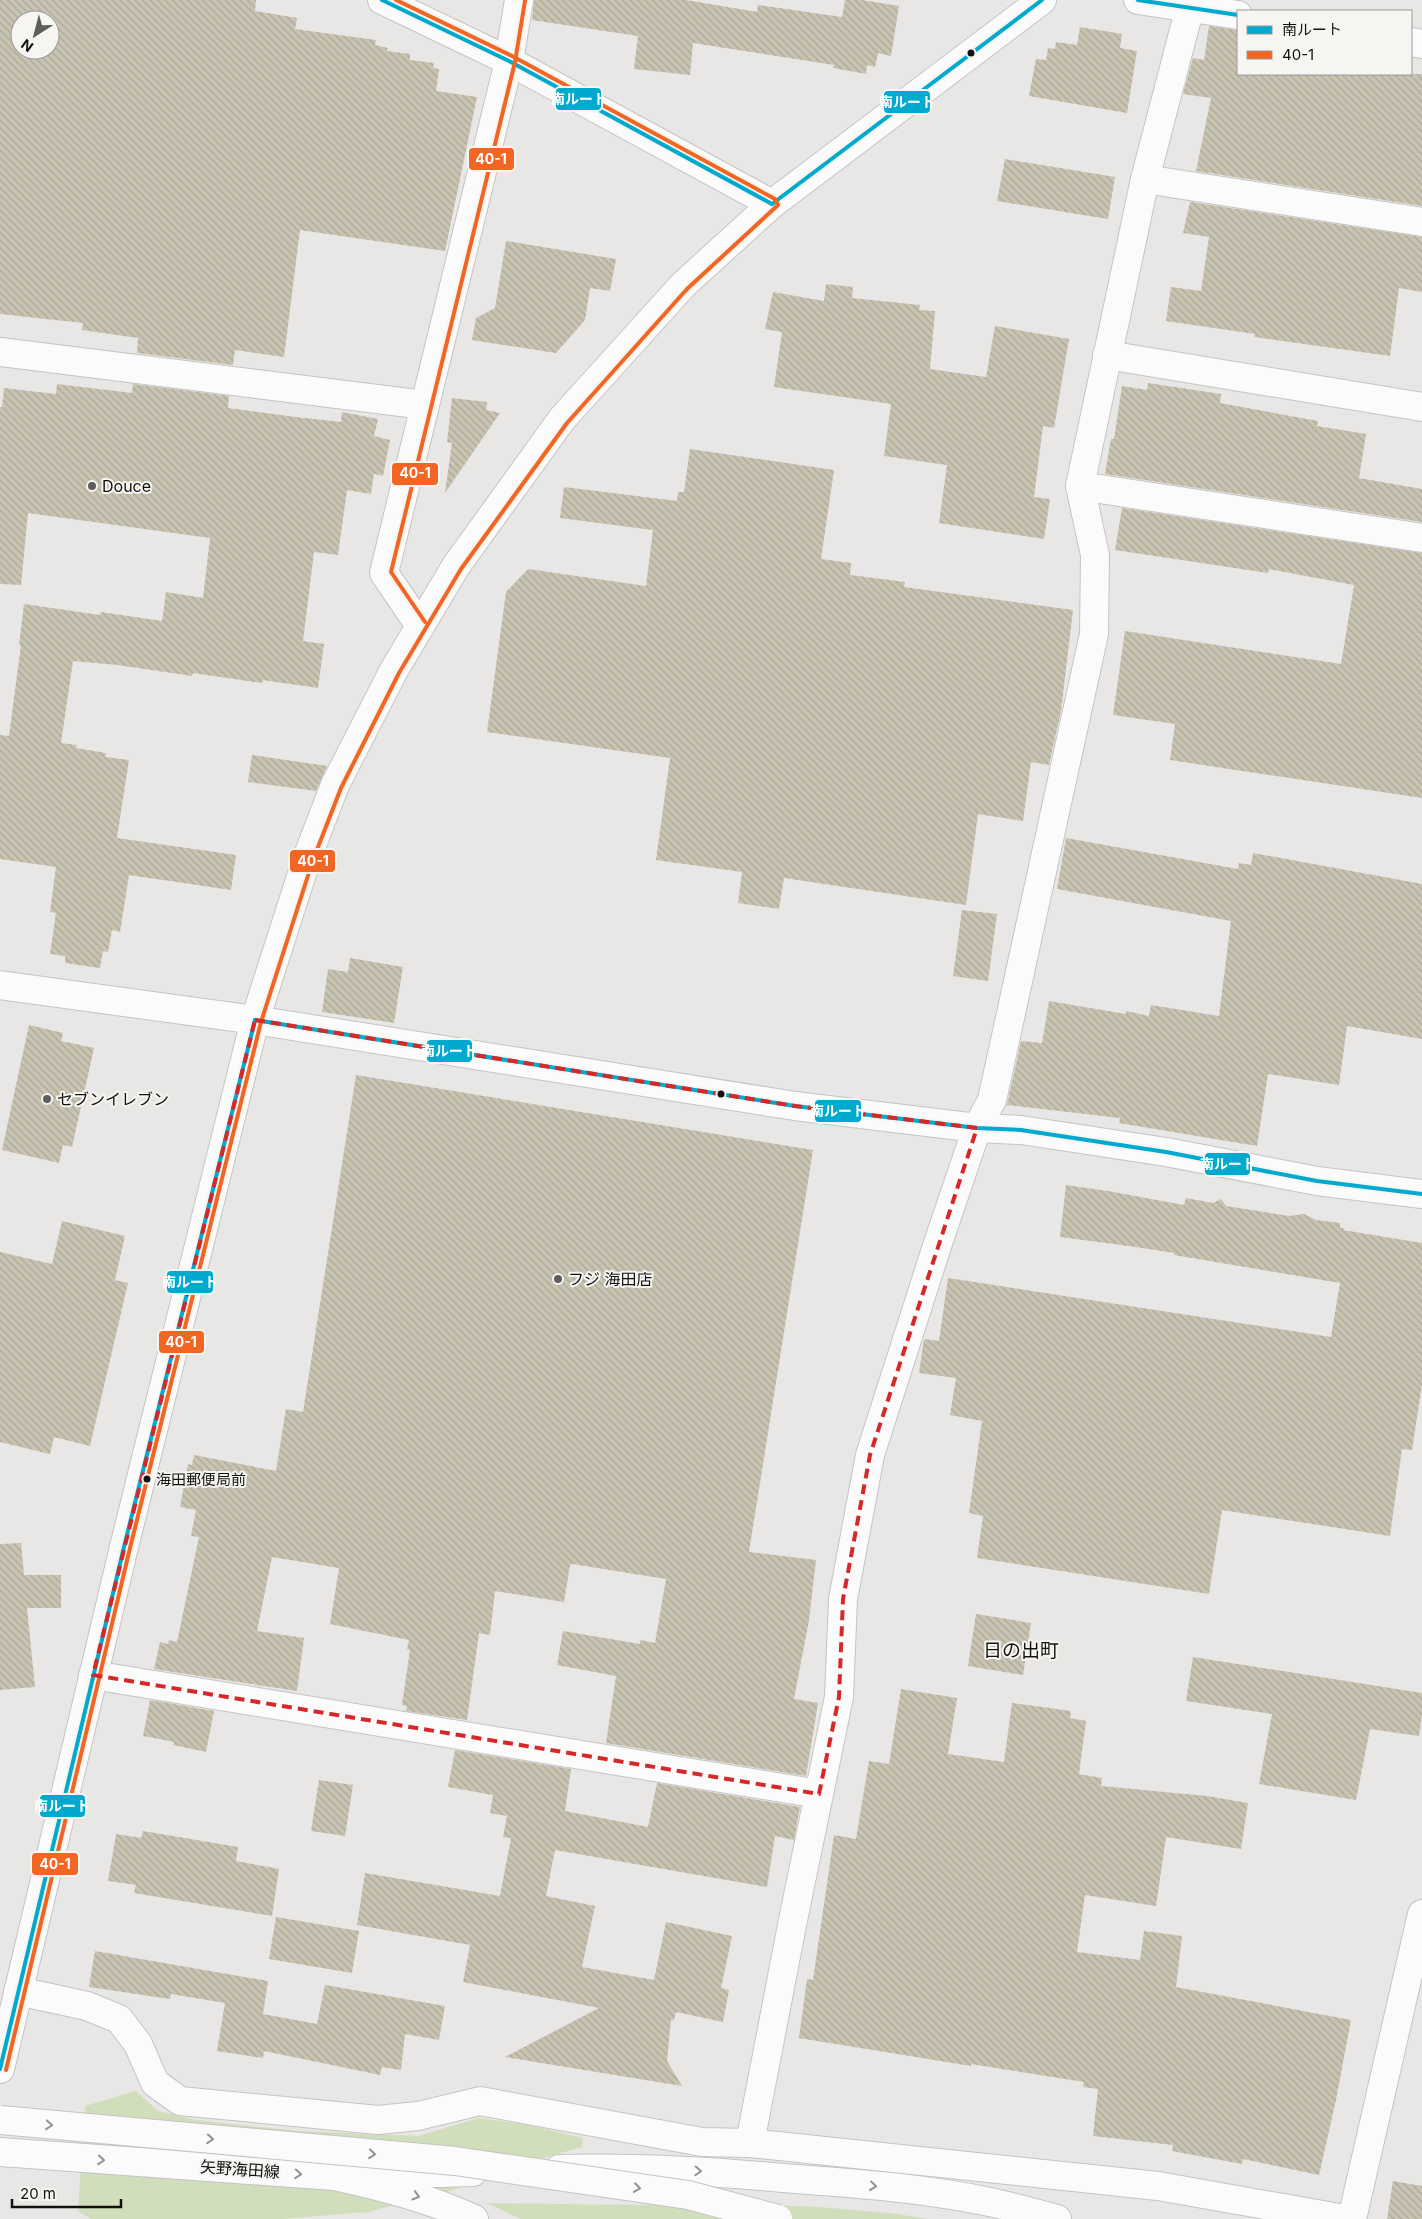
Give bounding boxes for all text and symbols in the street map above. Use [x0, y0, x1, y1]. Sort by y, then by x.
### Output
north arrow [10, 10, 60, 60]
legend [1237, 10, 1412, 75]
text: 南ルート [1282, 20, 1342, 39]
text: N [18, 36, 36, 56]
text: 40-1 [1282, 45, 1314, 64]
unlabelled marker [966, 48, 976, 58]
line badge: 南ルート [555, 87, 602, 111]
text: 南ルート [551, 90, 607, 107]
line badge: 南ルート [883, 90, 931, 114]
text: 南ルート [879, 93, 935, 110]
line badge: 40-1 [468, 147, 515, 171]
text: 40-1 [475, 150, 507, 167]
line badge: 40-1 [391, 462, 439, 486]
text: 40-1 [399, 464, 431, 481]
place label: Douce [102, 476, 151, 496]
marker: Douce [86, 480, 98, 492]
line badge: 40-1 [289, 849, 336, 873]
text: 40-1 [297, 852, 329, 869]
line badge: 南ルート [426, 1039, 473, 1063]
text: 南ルート [421, 1042, 477, 1059]
place label: セブンイレブン [57, 1089, 169, 1109]
unlabelled marker [716, 1089, 726, 1099]
marker: セブンイレブン [41, 1093, 53, 1105]
line badge: 南ルート [814, 1099, 862, 1123]
text: 南ルート [810, 1102, 866, 1119]
line badge: 南ルート [1204, 1152, 1251, 1176]
text: 南ルート [1200, 1155, 1256, 1172]
place label: フジ 海田店 [568, 1269, 653, 1289]
line badge: 南ルート [166, 1270, 214, 1294]
text: 南ルート [162, 1273, 218, 1290]
marker: フジ 海田店 [552, 1273, 564, 1285]
line badge: 40-1 [158, 1330, 205, 1354]
text: 40-1 [165, 1333, 197, 1350]
place label: 海田郵便局前 [156, 1470, 246, 1489]
marker: 海田郵便局前 [142, 1474, 152, 1484]
district label: 日の出町 [983, 1639, 1059, 1662]
line badge: 南ルート [39, 1794, 86, 1818]
text: 南ルート [34, 1797, 90, 1814]
line badge: 40-1 [31, 1852, 79, 1876]
text: 40-1 [39, 1855, 71, 1872]
one-way arrow [45, 2119, 53, 2130]
one-way arrow [207, 2133, 215, 2144]
one-way arrow [369, 2148, 377, 2159]
one-way arrow [97, 2154, 105, 2165]
street label: 矢野海田線 [199, 2156, 281, 2182]
one-way arrow [694, 2166, 702, 2176]
one-way arrow [294, 2168, 302, 2179]
scale bar [12, 2176, 121, 2208]
one-way arrow [869, 2180, 877, 2191]
one-way arrow [633, 2182, 642, 2192]
text: 20 m [20, 2184, 56, 2203]
one-way arrow [411, 2191, 420, 2201]

